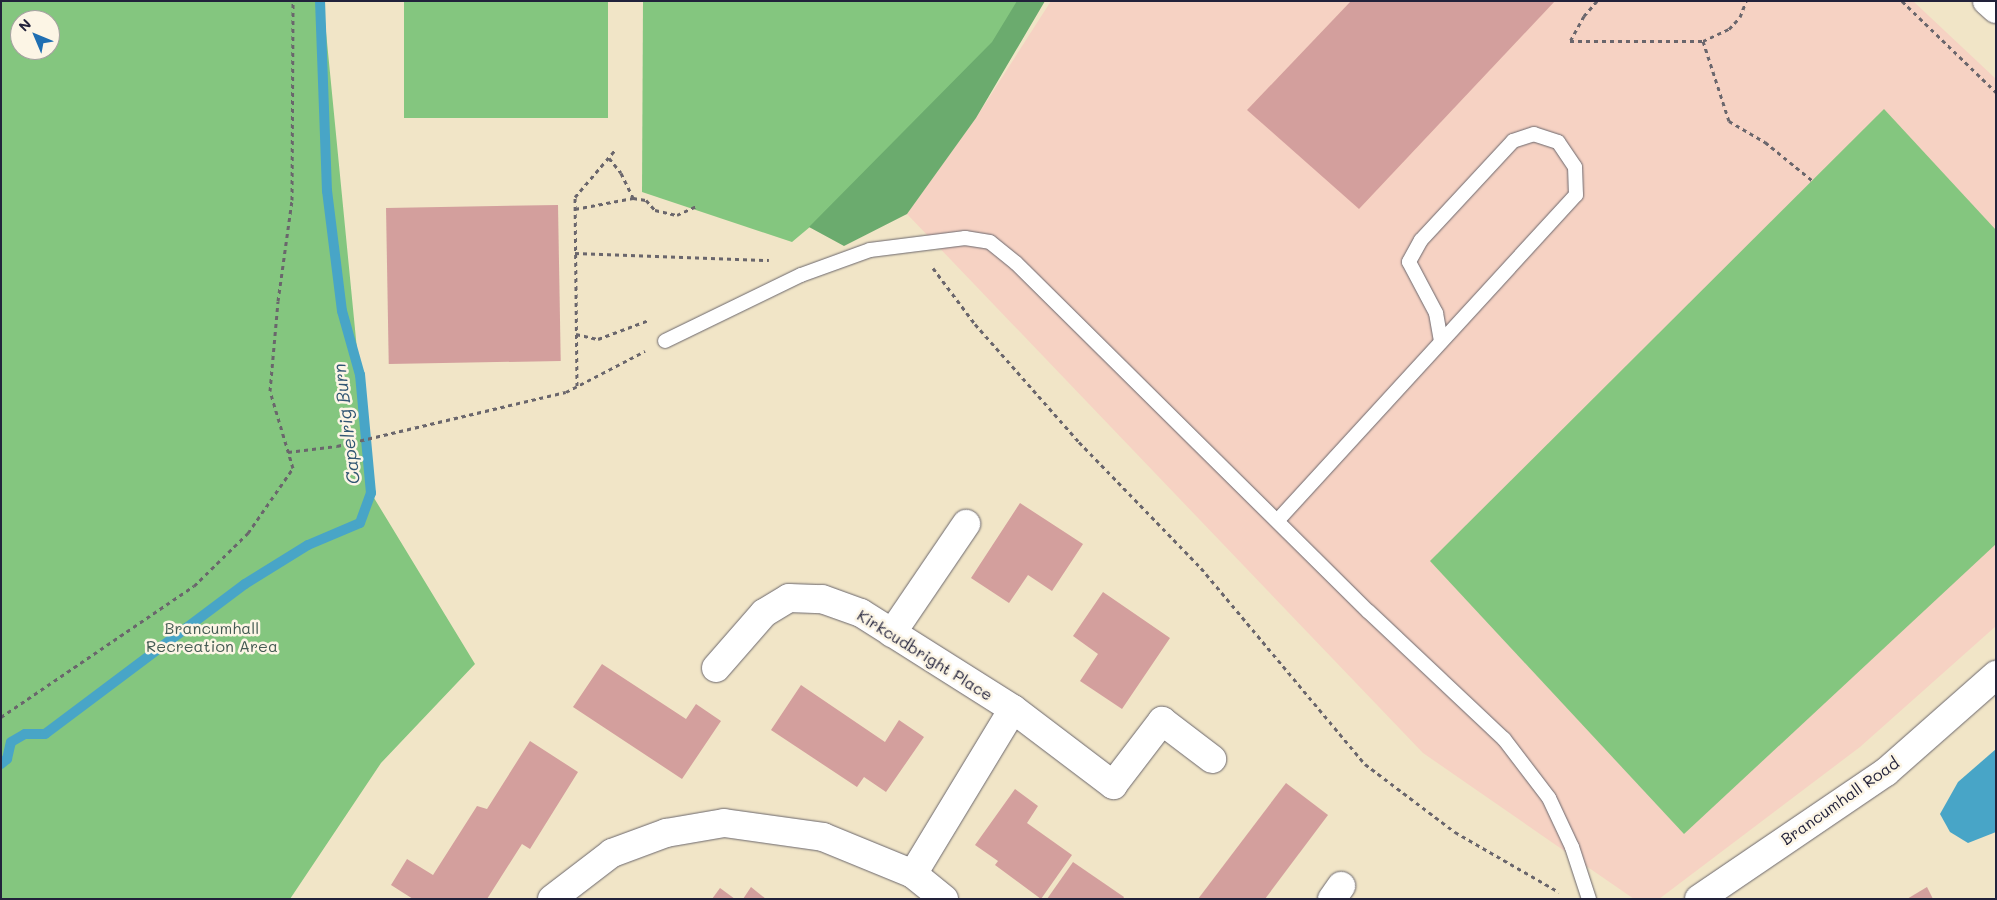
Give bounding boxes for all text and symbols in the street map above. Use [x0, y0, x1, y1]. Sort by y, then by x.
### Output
north arrow [10, 10, 60, 60]
text: N [14, 14, 35, 35]
water label: Capelrig Burn [328, 362, 364, 486]
street label: Kirkcudbright Place [854, 605, 996, 705]
park label: Brancumhall Recreation Area [146, 618, 278, 656]
street label: Brancumhall Road [1777, 753, 1903, 849]

